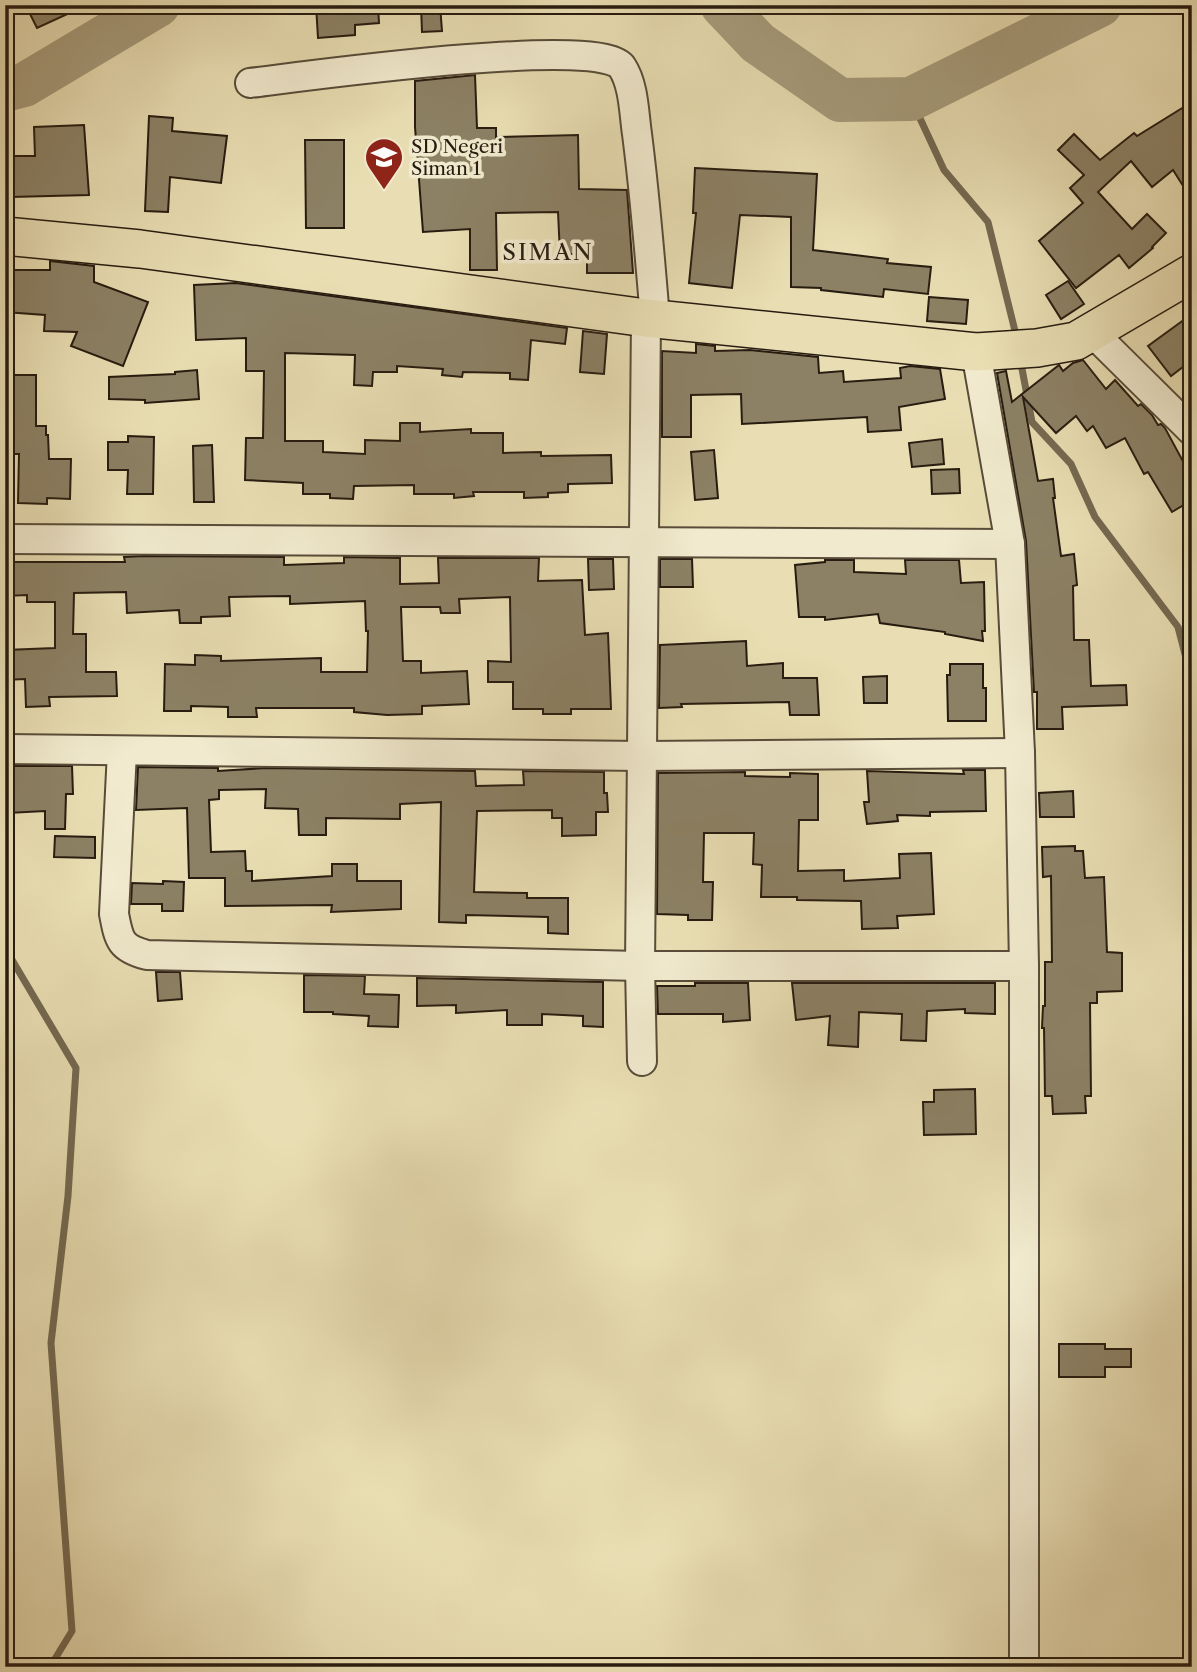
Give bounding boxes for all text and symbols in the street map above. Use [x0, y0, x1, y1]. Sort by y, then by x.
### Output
place label: SD Negeri Siman 1 [411, 135, 503, 180]
school or university icon: SD Negeri Siman 1 [363, 136, 405, 191]
district label: SIMAN [502, 238, 594, 266]

